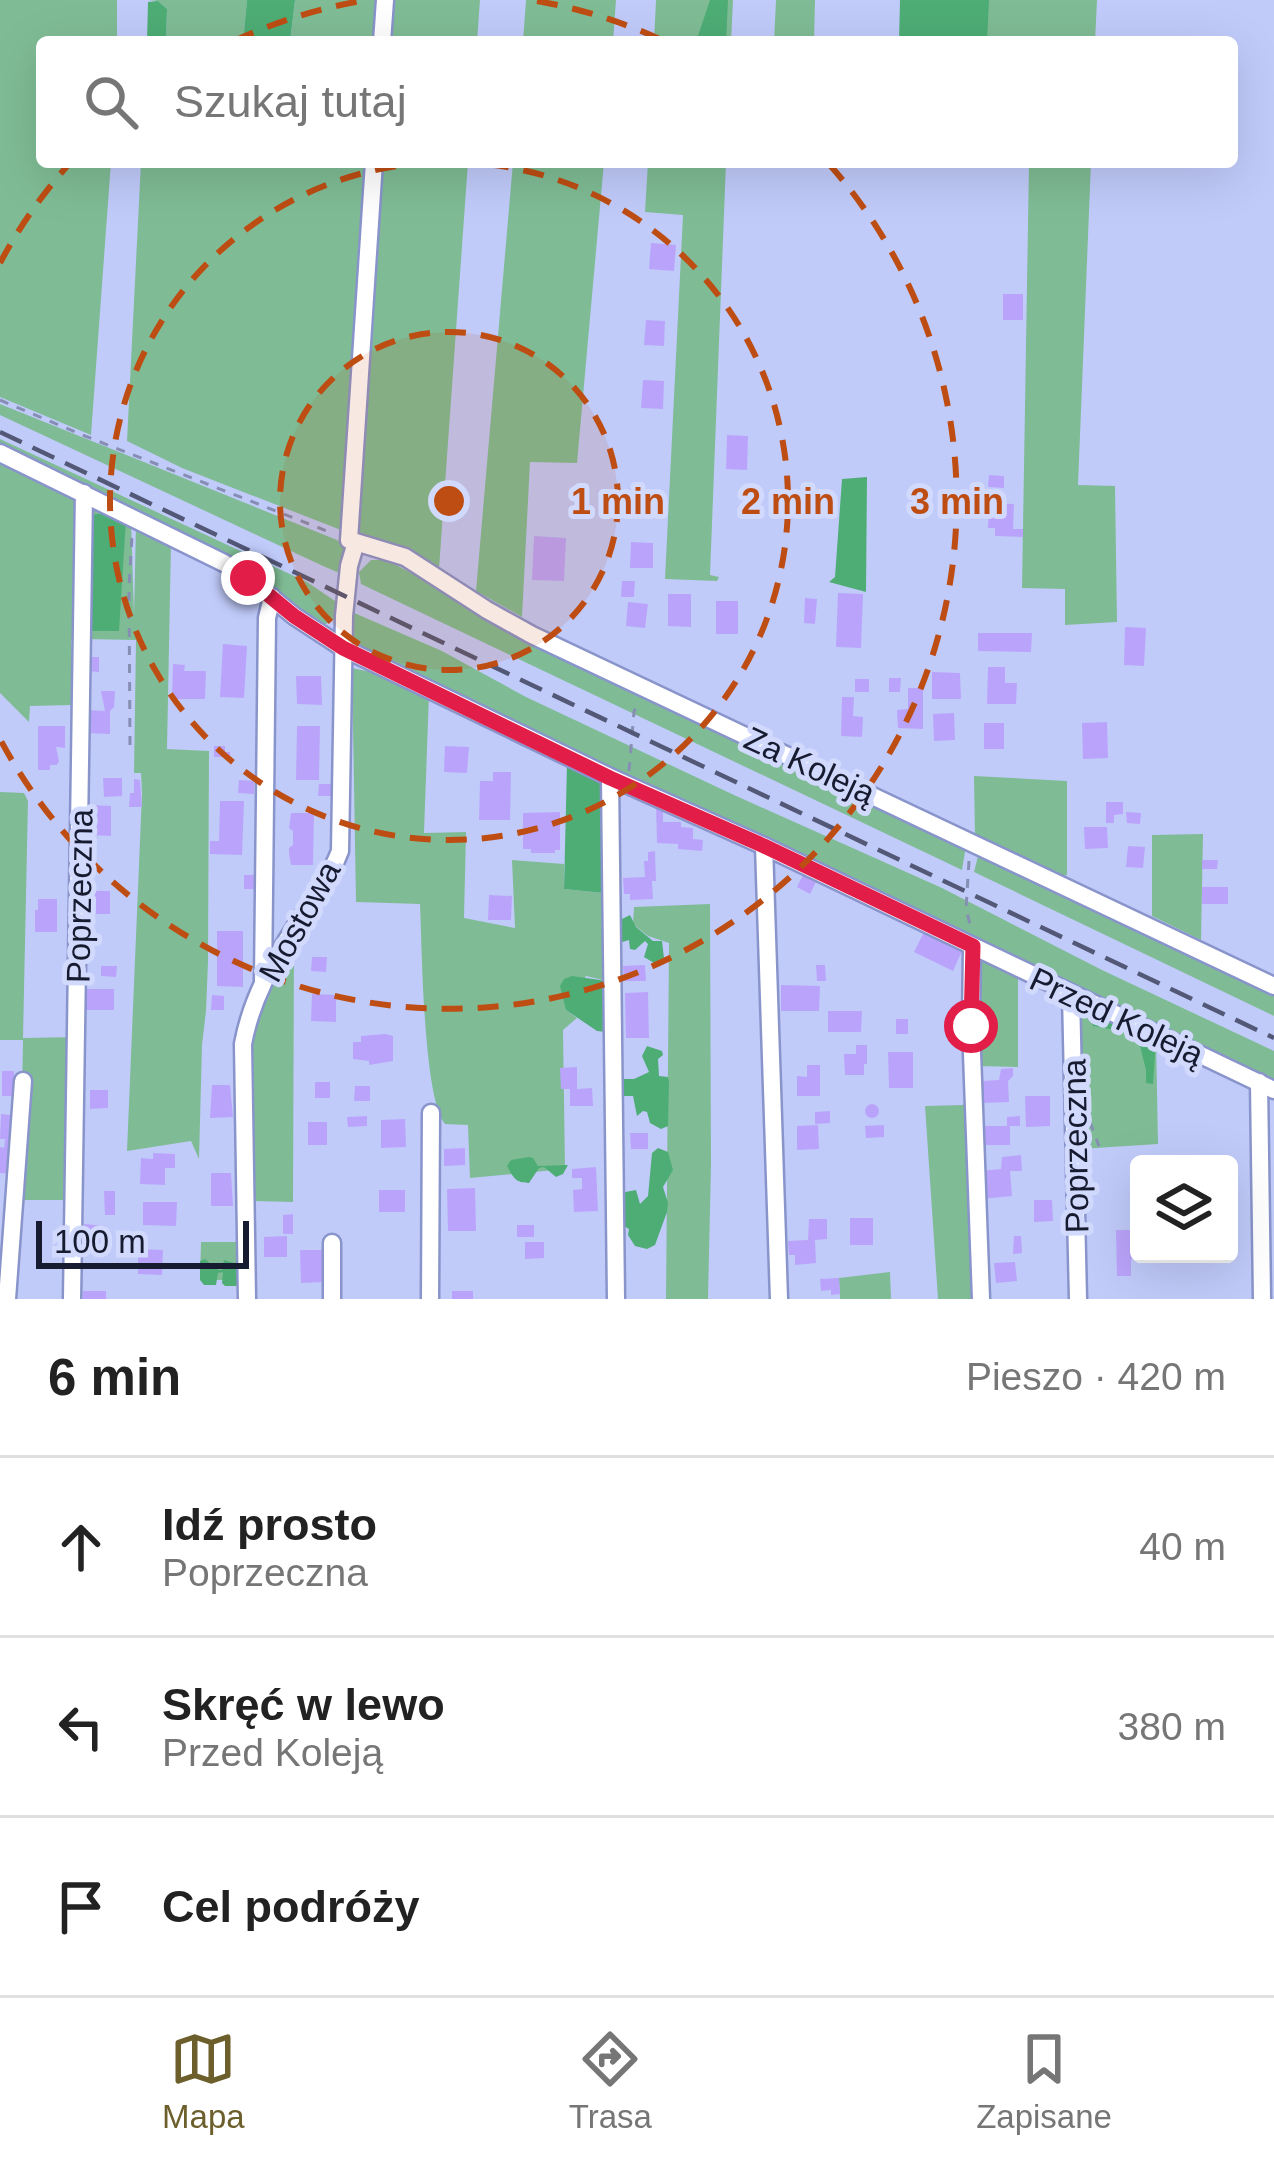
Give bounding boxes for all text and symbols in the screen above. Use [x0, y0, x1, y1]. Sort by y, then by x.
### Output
search box [36, 36, 1238, 168]
icon: search [78, 69, 144, 135]
text: Szukaj tutaj [174, 76, 407, 127]
centre of rings [428, 480, 470, 522]
text: 1 min [571, 481, 665, 522]
text: 2 min [741, 481, 835, 522]
text: 3 min [910, 481, 1004, 522]
route end [221, 551, 275, 605]
street label: Za Koleją [739, 719, 881, 812]
street label: Poprzeczna [59, 808, 100, 983]
street label: Mostowa [251, 854, 348, 988]
street label: Przed Koleją [1024, 960, 1210, 1073]
route start [944, 999, 998, 1053]
street label: Poprzeczna [1055, 1058, 1096, 1233]
map controls [1130, 1155, 1238, 1263]
button: layers [1130, 1155, 1238, 1263]
scale bar [36, 1215, 249, 1268]
text: 100 m [54, 1223, 146, 1260]
text: 6 min [48, 1349, 181, 1406]
text: Pieszo · 420 m [966, 1355, 1226, 1398]
text: Idź prosto [162, 1499, 377, 1550]
icon: ahead [48, 1514, 114, 1580]
text: 40 m [1139, 1525, 1226, 1568]
text: Poprzeczna [162, 1551, 368, 1594]
text: Skręć w lewo [162, 1679, 445, 1730]
icon: left [48, 1694, 114, 1760]
text: 380 m [1118, 1705, 1226, 1748]
text: Przed Koleją [162, 1731, 383, 1774]
icon: arrive [48, 1874, 114, 1940]
text: Cel podróży [162, 1881, 420, 1932]
tab: Mapa [162, 2026, 245, 2136]
tab: Trasa [569, 2026, 652, 2136]
tab: Zapisane [976, 2026, 1112, 2136]

